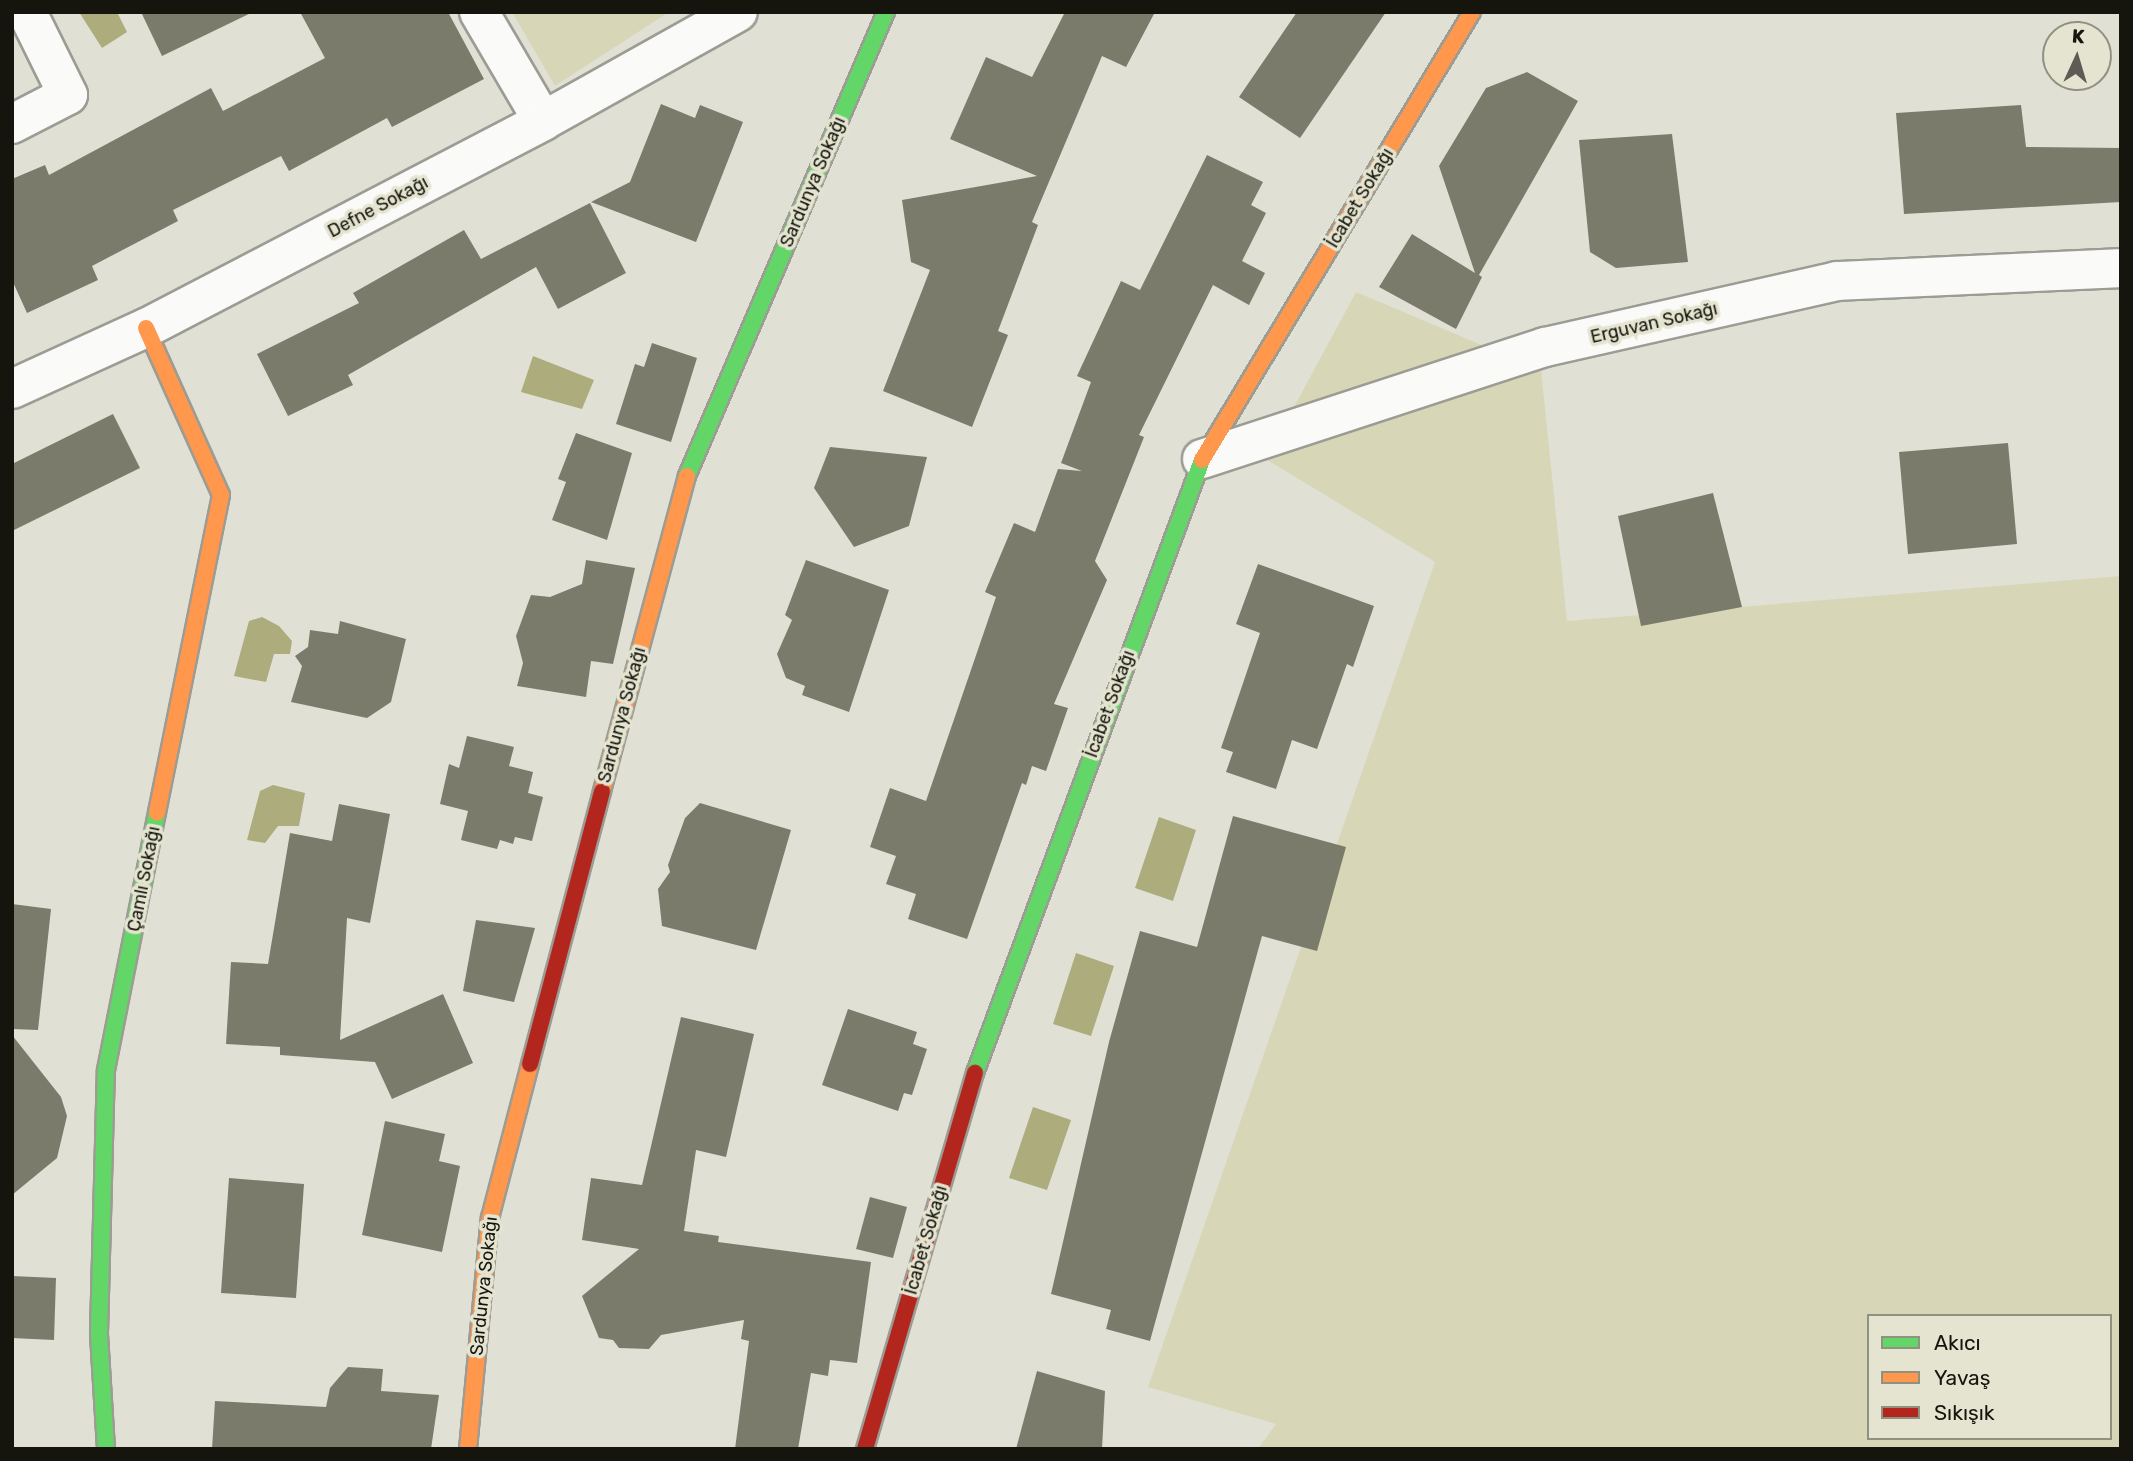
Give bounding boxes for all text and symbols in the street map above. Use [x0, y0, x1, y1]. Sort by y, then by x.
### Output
north arrow [2042, 21, 2112, 91]
text: K [2071, 25, 2085, 48]
street label: Sardunya Sokağı [776, 114, 850, 250]
street label: İcabet Sokağı [1322, 144, 1398, 252]
street label: Defne Sokağı [324, 172, 432, 242]
street label: Erguvan Sokağı [1588, 298, 1720, 348]
street label: Sardunya Sokağı [594, 645, 650, 785]
street label: İcabet Sokağı [1081, 647, 1139, 761]
street label: Çamlı Sokağı [123, 825, 165, 933]
street label: İcabet Sokağı [900, 1183, 952, 1297]
street label: Sardunya Sokağı [466, 1215, 502, 1357]
legend [1867, 1314, 2112, 1440]
text: Akıcı [1934, 1330, 1981, 1355]
text: Yavaş [1934, 1365, 1990, 1390]
text: Sıkışık [1934, 1400, 1995, 1425]

